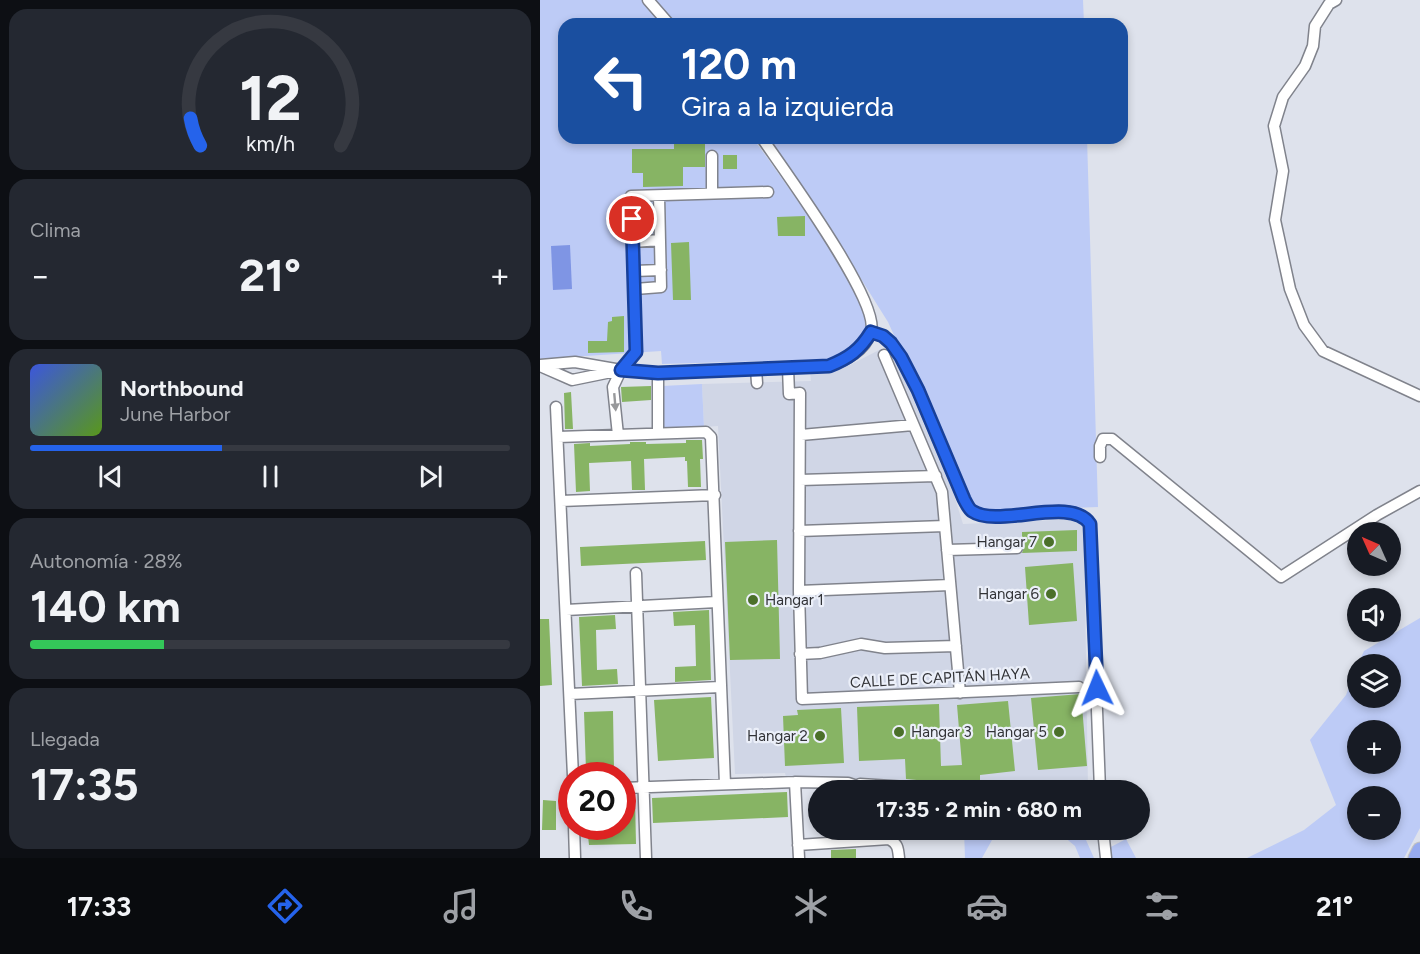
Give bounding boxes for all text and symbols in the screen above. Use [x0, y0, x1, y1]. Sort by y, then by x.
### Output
text: 120 m [681, 39, 797, 90]
icon: left [582, 42, 660, 120]
text: 12 [239, 62, 301, 137]
text: Gira a la izquierda [681, 90, 894, 123]
text: km/h [246, 132, 294, 157]
pin [606, 193, 657, 244]
icon: arrive [615, 202, 648, 235]
text: Clima [30, 218, 81, 242]
text: 21° [239, 248, 301, 302]
text: − [30, 256, 51, 295]
text: + [489, 256, 510, 295]
text: Northbound [120, 375, 244, 402]
one-way arrow [610, 392, 619, 411]
text: June Harbor [120, 402, 231, 426]
icon: previous [94, 460, 127, 493]
icon: pause [254, 460, 287, 493]
icon: next [414, 460, 447, 493]
north arrow [1347, 522, 1401, 576]
map controls [1347, 522, 1401, 840]
place label: Hangar 7 [976, 533, 1037, 551]
marker: Hangar 7 [1042, 535, 1056, 549]
text: Autonomía · 28% [30, 549, 183, 573]
text: 140 km [30, 579, 181, 633]
place label: Hangar 6 [978, 585, 1039, 603]
marker: Hangar 6 [1044, 587, 1058, 601]
button: sound [1347, 588, 1401, 642]
place label: Hangar 1 [765, 591, 824, 609]
marker: Hangar 1 [746, 593, 760, 607]
button: layers [1347, 654, 1401, 708]
position arrow [1065, 656, 1129, 720]
street label: CALLE DE CAPITÁN HAYA [850, 664, 1030, 692]
button: + [1347, 720, 1401, 774]
place label: Hangar 3 [911, 723, 972, 741]
place label: Hangar 5 [986, 723, 1047, 741]
marker: Hangar 3 [892, 725, 906, 739]
marker: Hangar 5 [1052, 725, 1066, 739]
text: Llegada [30, 727, 100, 751]
place label: Hangar 2 [747, 727, 808, 745]
marker: Hangar 2 [813, 729, 827, 743]
text: 17:35 [30, 757, 139, 811]
speed limit sign: 20 [558, 762, 636, 840]
button: − [1347, 786, 1401, 840]
text: 17:35 · 2 min · 680 m [876, 796, 1082, 823]
icon: directions [264, 885, 306, 927]
icon: music [440, 885, 482, 927]
icon: phone [615, 885, 657, 927]
icon: climate [790, 885, 832, 927]
icon: car [966, 885, 1008, 927]
icon: filters [1141, 885, 1183, 927]
text: 17:33 [67, 890, 131, 923]
text: 21° [1316, 890, 1353, 923]

